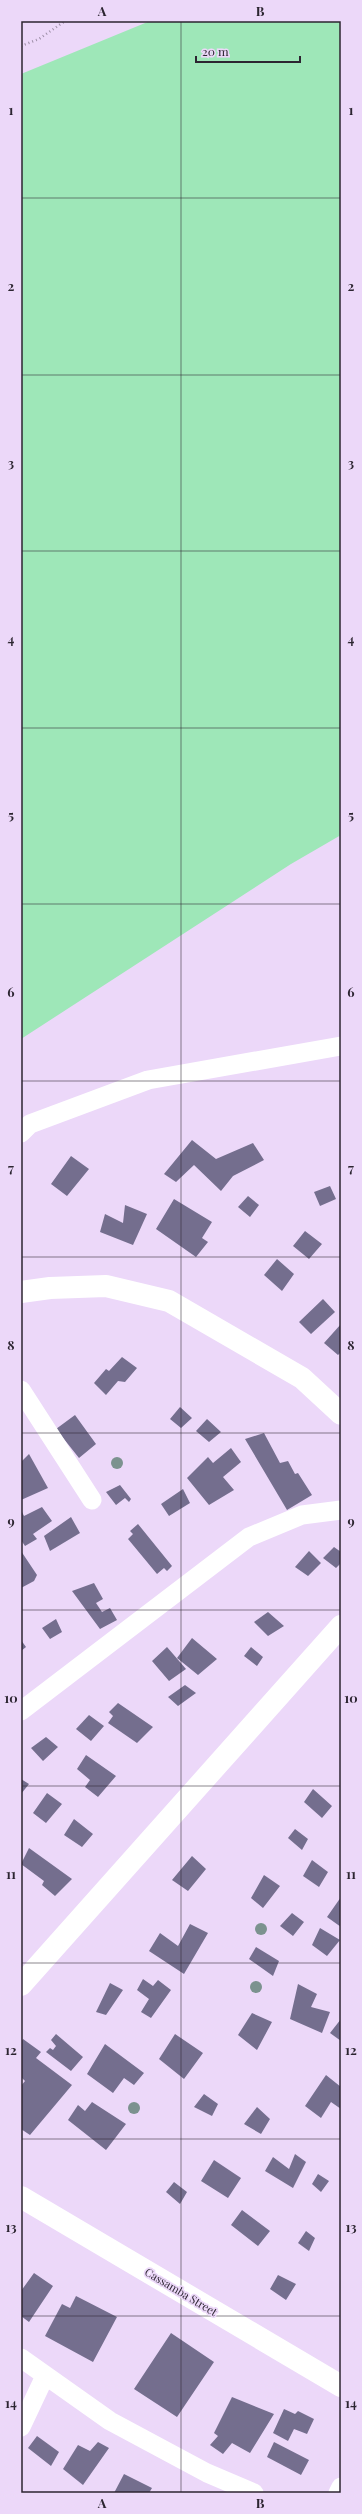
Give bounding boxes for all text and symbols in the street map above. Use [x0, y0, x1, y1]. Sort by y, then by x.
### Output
text: A [97, 2, 107, 19]
text: B [256, 2, 265, 19]
scale bar [196, 38, 300, 64]
text: 20 m [202, 43, 229, 59]
text: 1 [9, 101, 14, 118]
text: 1 [349, 101, 354, 118]
text: 2 [8, 277, 15, 294]
text: 2 [348, 277, 355, 294]
text: 3 [8, 454, 14, 471]
text: 3 [348, 454, 354, 471]
text: 4 [8, 630, 15, 647]
text: 4 [348, 630, 355, 647]
text: 5 [8, 806, 14, 823]
text: 5 [348, 806, 354, 823]
text: 6 [7, 983, 15, 1000]
text: 6 [347, 983, 355, 1000]
text: 7 [8, 1159, 14, 1176]
text: 7 [348, 1159, 354, 1176]
text: 8 [7, 1336, 15, 1353]
text: 8 [347, 1336, 355, 1353]
text: 9 [7, 1512, 15, 1529]
text: 9 [347, 1512, 355, 1529]
text: 10 [4, 1689, 18, 1706]
text: 10 [344, 1689, 358, 1706]
text: 11 [6, 1865, 16, 1882]
text: 11 [346, 1865, 356, 1882]
text: 12 [5, 2041, 17, 2058]
text: 12 [345, 2041, 357, 2058]
text: 13 [5, 2218, 17, 2235]
text: 13 [345, 2218, 357, 2235]
street label: Cassamba Street [142, 2264, 220, 2319]
text: 14 [5, 2394, 17, 2411]
text: 14 [345, 2394, 357, 2411]
text: A [97, 2494, 107, 2511]
text: B [256, 2494, 265, 2511]

